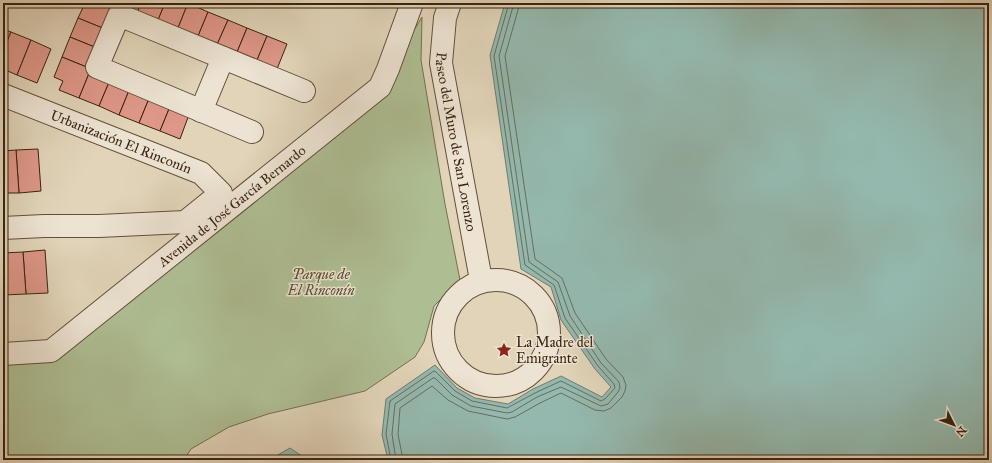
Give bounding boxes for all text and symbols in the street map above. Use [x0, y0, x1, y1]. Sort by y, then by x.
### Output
street label: Paseo del Muro de San Lorenzo [432, 51, 480, 233]
street label: Urbanización El Rinconín [48, 106, 195, 177]
street label: Avenida de José García Bernardo [154, 142, 309, 271]
park label: Parque de El Rinconín [287, 266, 355, 299]
place label: La Madre del Emigrante [516, 334, 594, 367]
place icon: La Madre del Emigrante [495, 341, 513, 359]
north arrow [934, 405, 974, 445]
text: N [953, 424, 969, 440]

